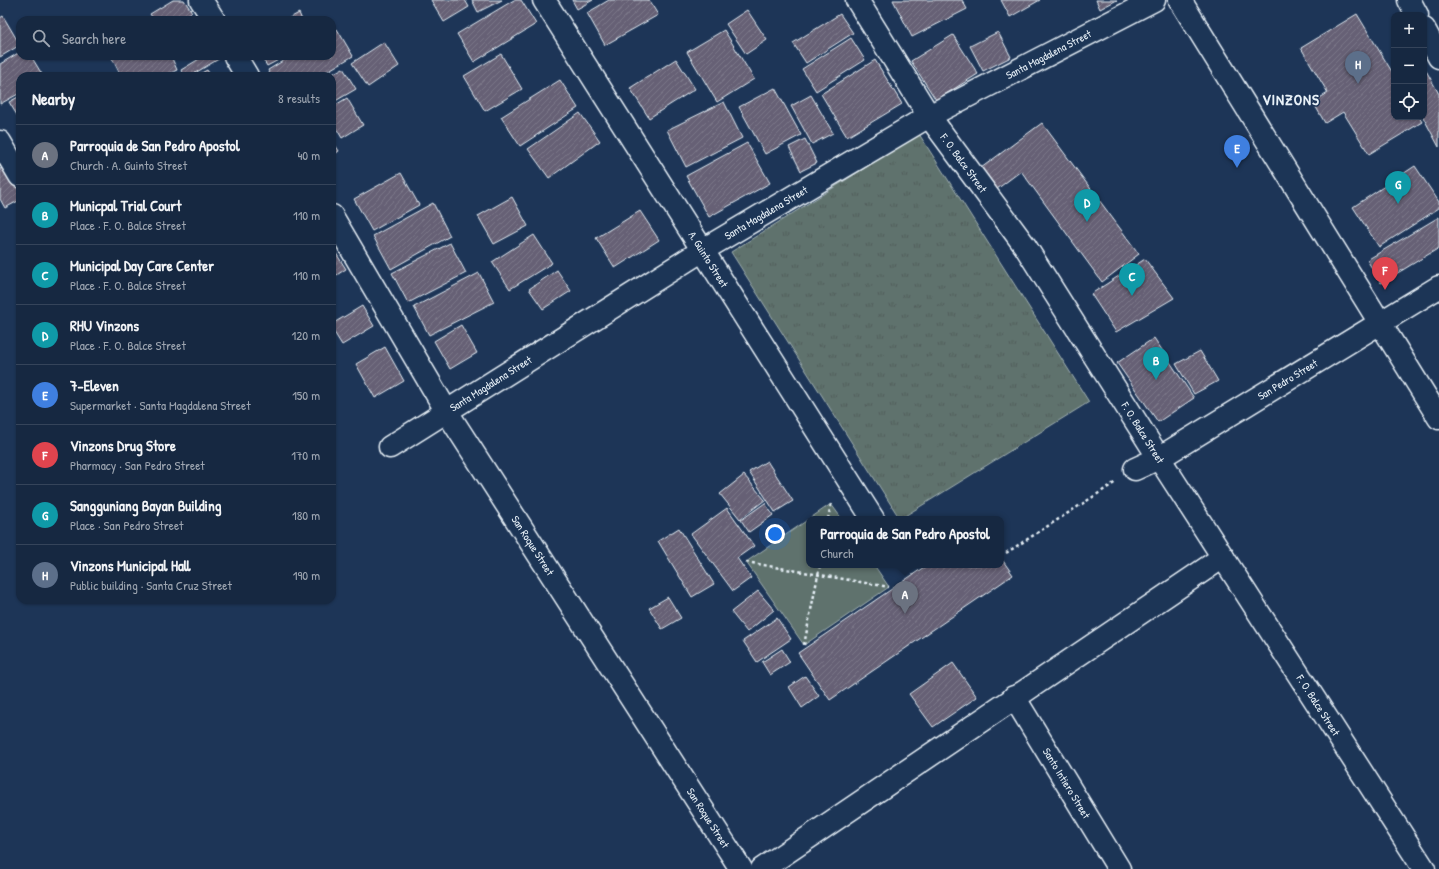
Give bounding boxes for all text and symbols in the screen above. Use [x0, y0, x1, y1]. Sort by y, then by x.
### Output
map controls [1391, 12, 1427, 120]
button: + [1391, 12, 1427, 48]
search box [16, 16, 336, 60]
street label: Santa Magdalena Street [1003, 26, 1094, 82]
icon: search [30, 27, 52, 49]
text: Search here [62, 28, 126, 49]
button: − [1391, 48, 1427, 84]
pin: H [1345, 51, 1371, 84]
button: locate [1391, 84, 1427, 120]
text: Nearby [32, 87, 75, 110]
text: 8 results [278, 89, 320, 107]
district label: VINZONS [1262, 89, 1320, 110]
street label: F. O. Balce Street [937, 130, 990, 195]
text: Parroquia de San Pedro Apostol [70, 135, 240, 156]
pin: E [1224, 135, 1250, 168]
text: A [42, 146, 48, 164]
text: 40 m [297, 146, 320, 164]
text: Church · A. Guinto Street [70, 156, 187, 174]
pin: G [1385, 171, 1411, 204]
street label: Santa Magdalena Street [722, 183, 810, 243]
pin: D [1074, 189, 1100, 222]
text: Municpal Trial Court [70, 195, 181, 216]
text: B [42, 206, 48, 224]
text: 110 m [293, 206, 320, 224]
text: Place · F. O. Balce Street [70, 216, 186, 234]
street label: A. Guinto Street [685, 229, 731, 290]
text: Municipal Day Care Center [70, 255, 214, 276]
pin: F [1372, 257, 1398, 290]
pin: C [1119, 263, 1145, 296]
text: C [41, 266, 49, 284]
text: 110 m [293, 266, 320, 284]
text: Place · F. O. Balce Street [70, 276, 186, 294]
text: RHU Vinzons [70, 315, 139, 336]
text: D [42, 326, 48, 344]
text: 120 m [292, 326, 320, 344]
text: Place · F. O. Balce Street [70, 336, 186, 354]
pin: B [1143, 347, 1169, 380]
street label: Santa Magdalena Street [447, 352, 534, 415]
street label: San Pedro Street [1255, 356, 1320, 403]
text: 7-Eleven [70, 375, 119, 396]
text: E [42, 386, 48, 404]
text: 150 m [292, 386, 320, 404]
text: Supermarket · Santa Magdalena Street [70, 396, 251, 414]
street label: F. O. Balce Street [1118, 399, 1168, 466]
text: Vinzons Drug Store [70, 435, 176, 456]
text: F [43, 446, 47, 464]
text: 170 m [291, 446, 320, 464]
text: Pharmacy · San Pedro Street [70, 456, 205, 474]
text: Sangguniang Bayan Building [70, 495, 221, 516]
text: G [42, 506, 48, 524]
text: 180 m [292, 506, 320, 524]
street label: San Roque Street [508, 513, 557, 578]
text: Place · San Pedro Street [70, 516, 184, 534]
popup [806, 516, 1004, 568]
text: Parroquia de San Pedro Apostol [820, 523, 990, 544]
your location [765, 524, 785, 544]
text: Church [820, 544, 853, 562]
text: Vinzons Municipal Hall [70, 555, 190, 576]
text: H [42, 566, 48, 584]
text: 190 m [293, 566, 320, 584]
text: Public building · Santa Cruz Street [70, 576, 232, 594]
pin: A [892, 581, 918, 614]
street label: F. O. Balce Street [1293, 671, 1343, 738]
street label: Santo Intiero Street [1040, 745, 1094, 821]
street label: San Roque Street [684, 785, 733, 851]

